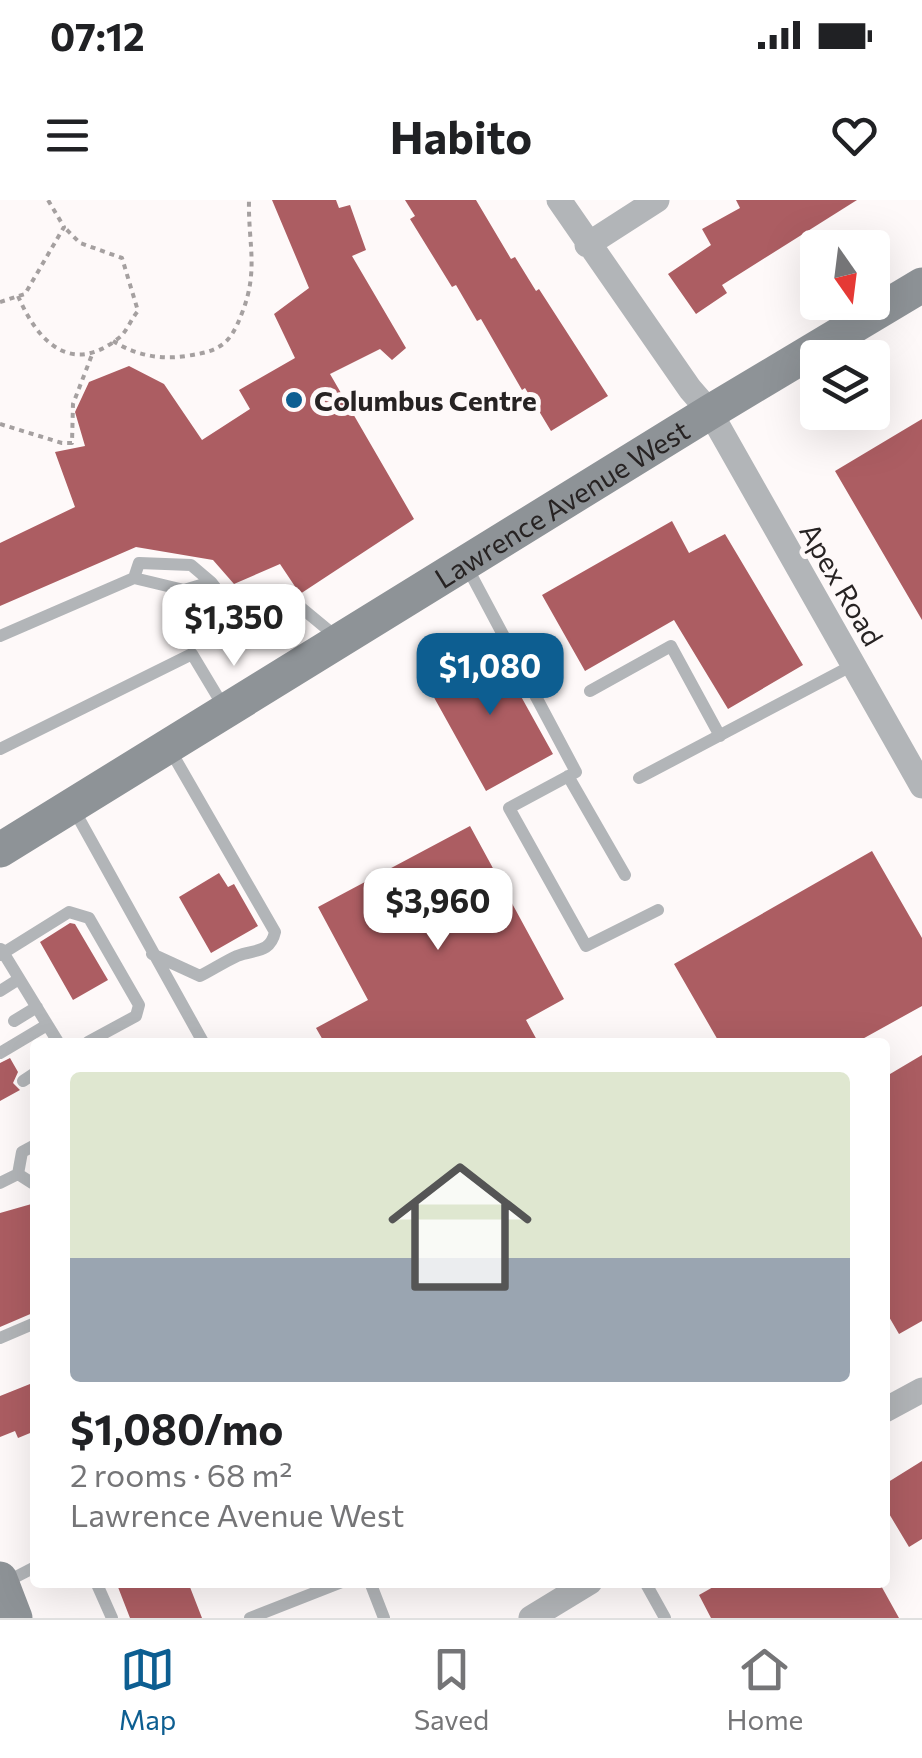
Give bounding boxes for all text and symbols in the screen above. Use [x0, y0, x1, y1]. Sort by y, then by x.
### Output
text: 07:12 [50, 12, 145, 59]
icon: menu [40, 108, 95, 163]
text: Habito [390, 108, 532, 163]
icon: heart [827, 108, 882, 163]
north arrow [800, 230, 890, 320]
map controls [800, 230, 890, 430]
button: layers [800, 340, 890, 430]
place label: Columbus Centre [314, 383, 537, 417]
marker: Columbus Centre [283, 389, 305, 411]
street label: Lawrence Avenue West [428, 412, 695, 595]
street label: Apex Road [793, 516, 891, 652]
pin: $1,350 [153, 584, 315, 669]
text: $1,350 [184, 596, 284, 636]
pin: $1,080 [409, 633, 571, 718]
text: $1,080 [439, 645, 541, 685]
pin: $3,960 [357, 868, 519, 953]
text: $3,960 [386, 880, 490, 920]
icon: home [370, 1137, 550, 1317]
text: $1,080/mo [70, 1402, 283, 1454]
text: 2 rooms · 68 m² [70, 1454, 292, 1494]
text: Lawrence Avenue West [70, 1494, 404, 1534]
tab: Map [119, 1642, 176, 1736]
tab: Saved [414, 1642, 489, 1736]
tab: Home [726, 1642, 803, 1736]

